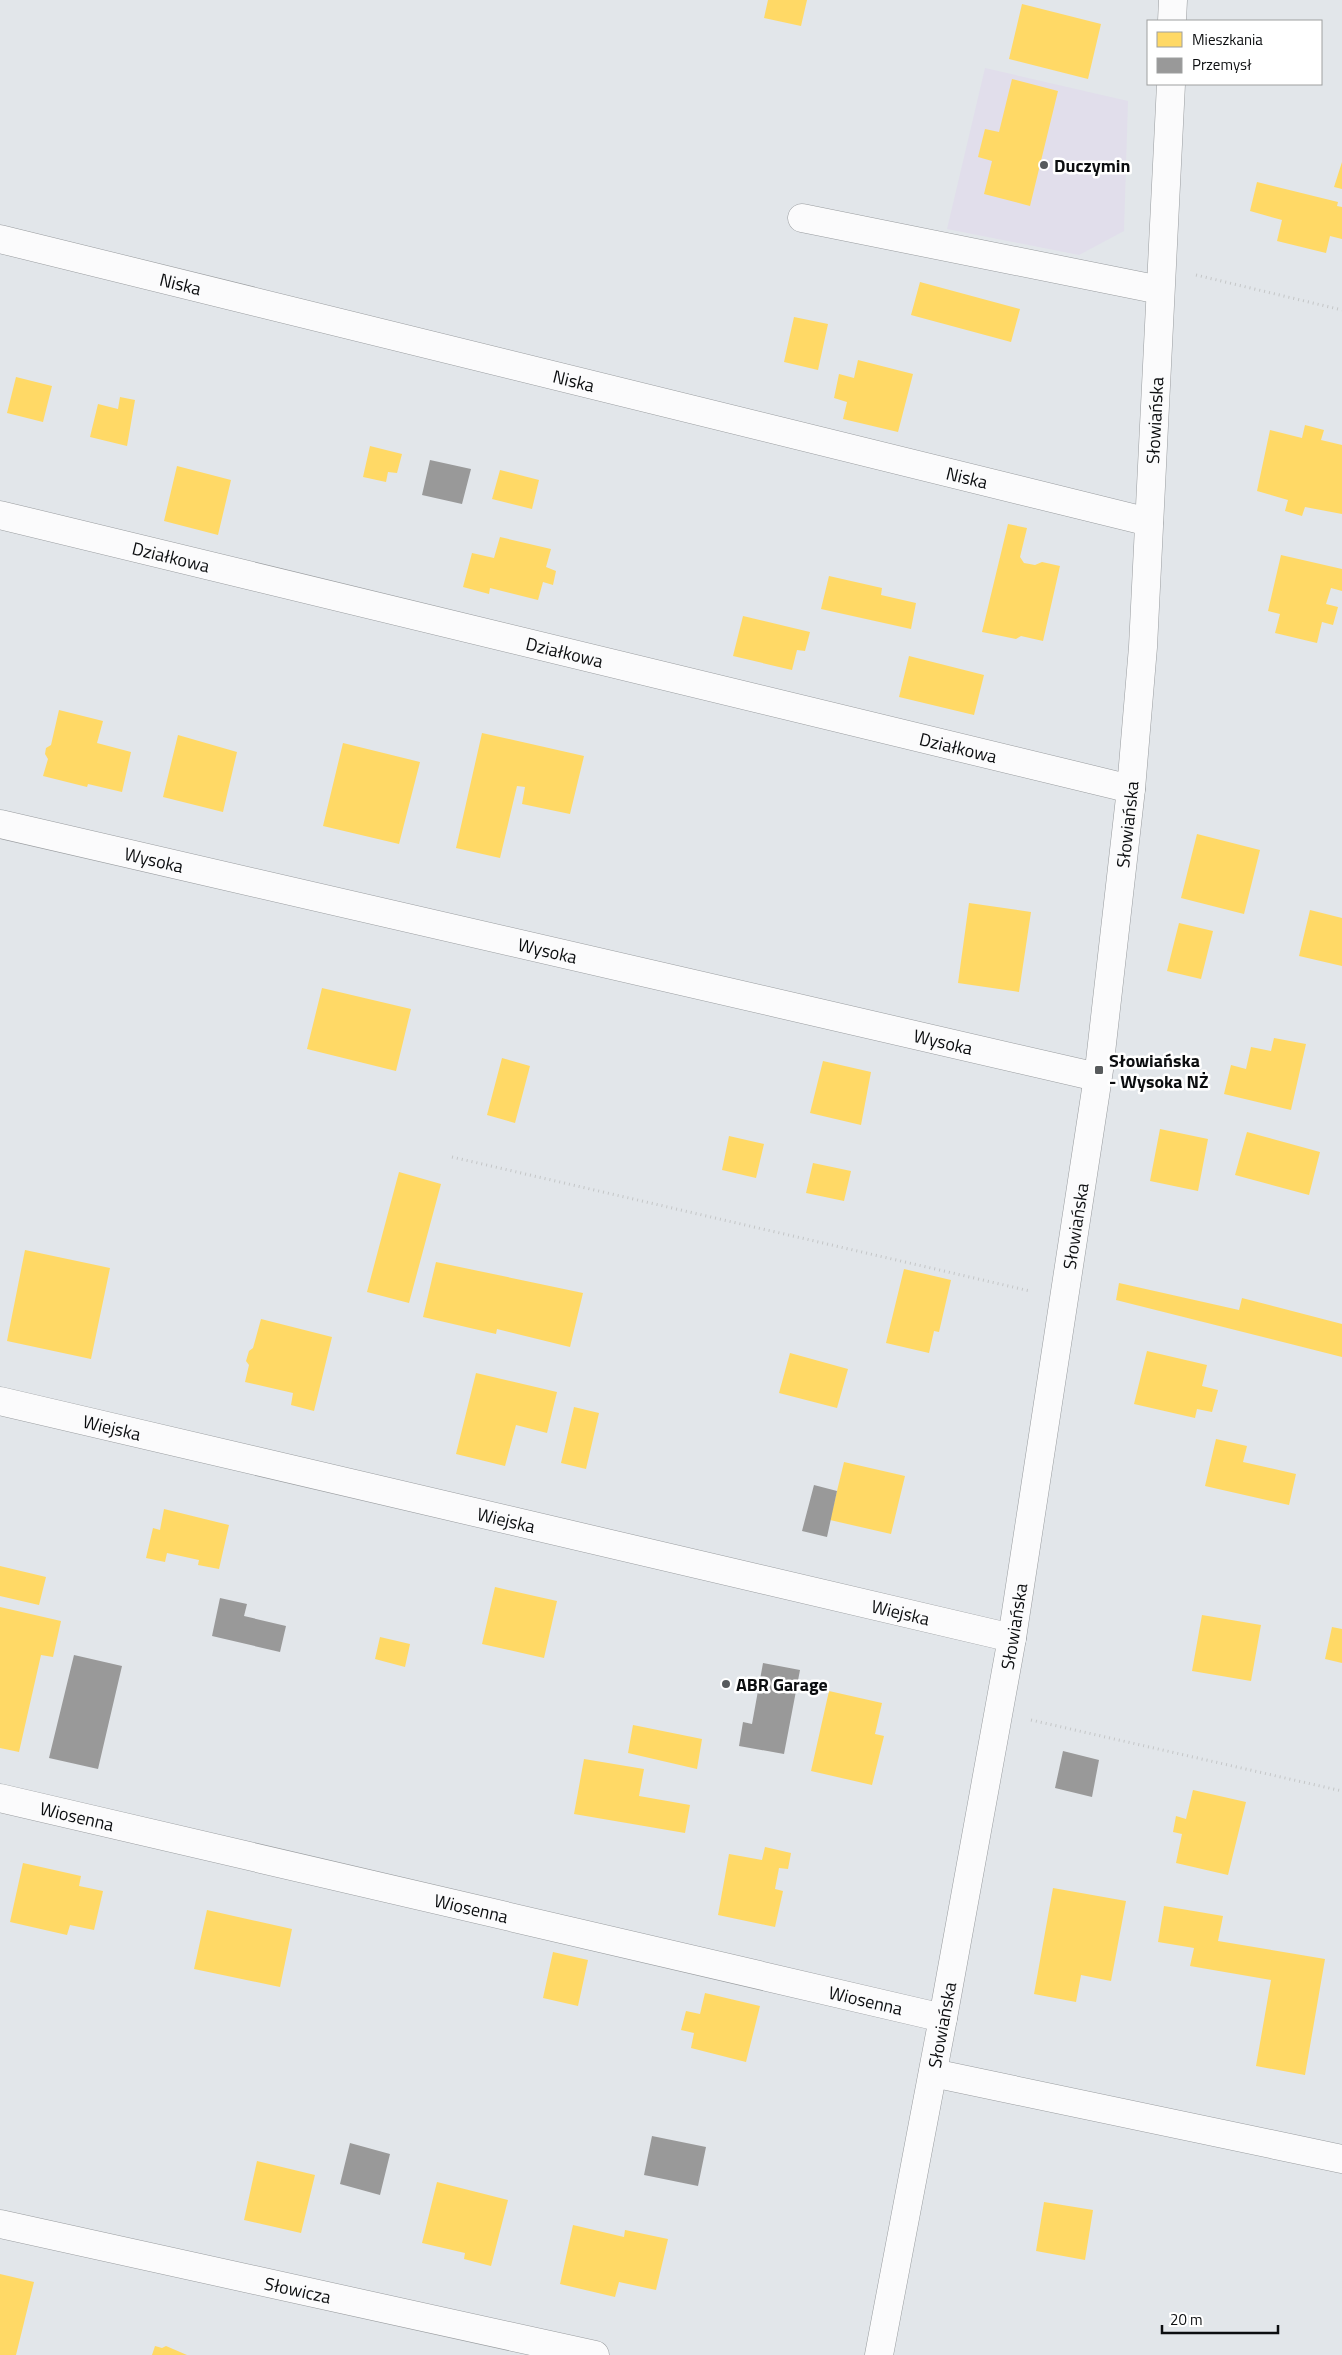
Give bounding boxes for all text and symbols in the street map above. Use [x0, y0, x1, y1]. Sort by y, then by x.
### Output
legend [1147, 20, 1322, 85]
text: Mieszkania [1192, 28, 1263, 51]
text: Przemysł [1192, 53, 1252, 76]
place label: Duczymin [1054, 152, 1130, 179]
marker: Duczymin [1038, 159, 1050, 171]
street label: Niska [157, 265, 204, 302]
street label: Niska [550, 362, 598, 398]
street label: Słowiańska [1139, 376, 1170, 465]
street label: Niska [943, 459, 991, 495]
street label: Działkowa [130, 534, 213, 579]
street label: Działkowa [523, 629, 606, 674]
street label: Działkowa [917, 725, 1000, 770]
street label: Słowiańska [1109, 780, 1145, 869]
street label: Wysoka [122, 840, 186, 879]
street label: Wysoka [515, 930, 580, 970]
street label: Wysoka [911, 1022, 976, 1061]
place label: Słowiańska - Wysoka NŻ [1109, 1047, 1208, 1095]
marker: Słowiańska - Wysoka NŻ [1093, 1064, 1105, 1076]
street label: Słowiańska [1055, 1181, 1095, 1271]
street label: Wiejska [80, 1407, 144, 1447]
street label: Wiejska [475, 1500, 538, 1539]
street label: Słowiańska [993, 1581, 1034, 1672]
street label: Wiejska [869, 1592, 932, 1632]
place label: ABR Garage [736, 1671, 828, 1698]
marker: ABR Garage [720, 1678, 732, 1690]
street label: Wiosenna [37, 1794, 117, 1838]
street label: Wiosenna [432, 1886, 511, 1930]
street label: Wiosenna [826, 1978, 905, 2022]
street label: Słowiańska [920, 1980, 963, 2070]
street label: Słowicza [262, 2269, 334, 2310]
scale bar [1162, 2302, 1278, 2334]
text: 20 m [1170, 2308, 1203, 2331]

